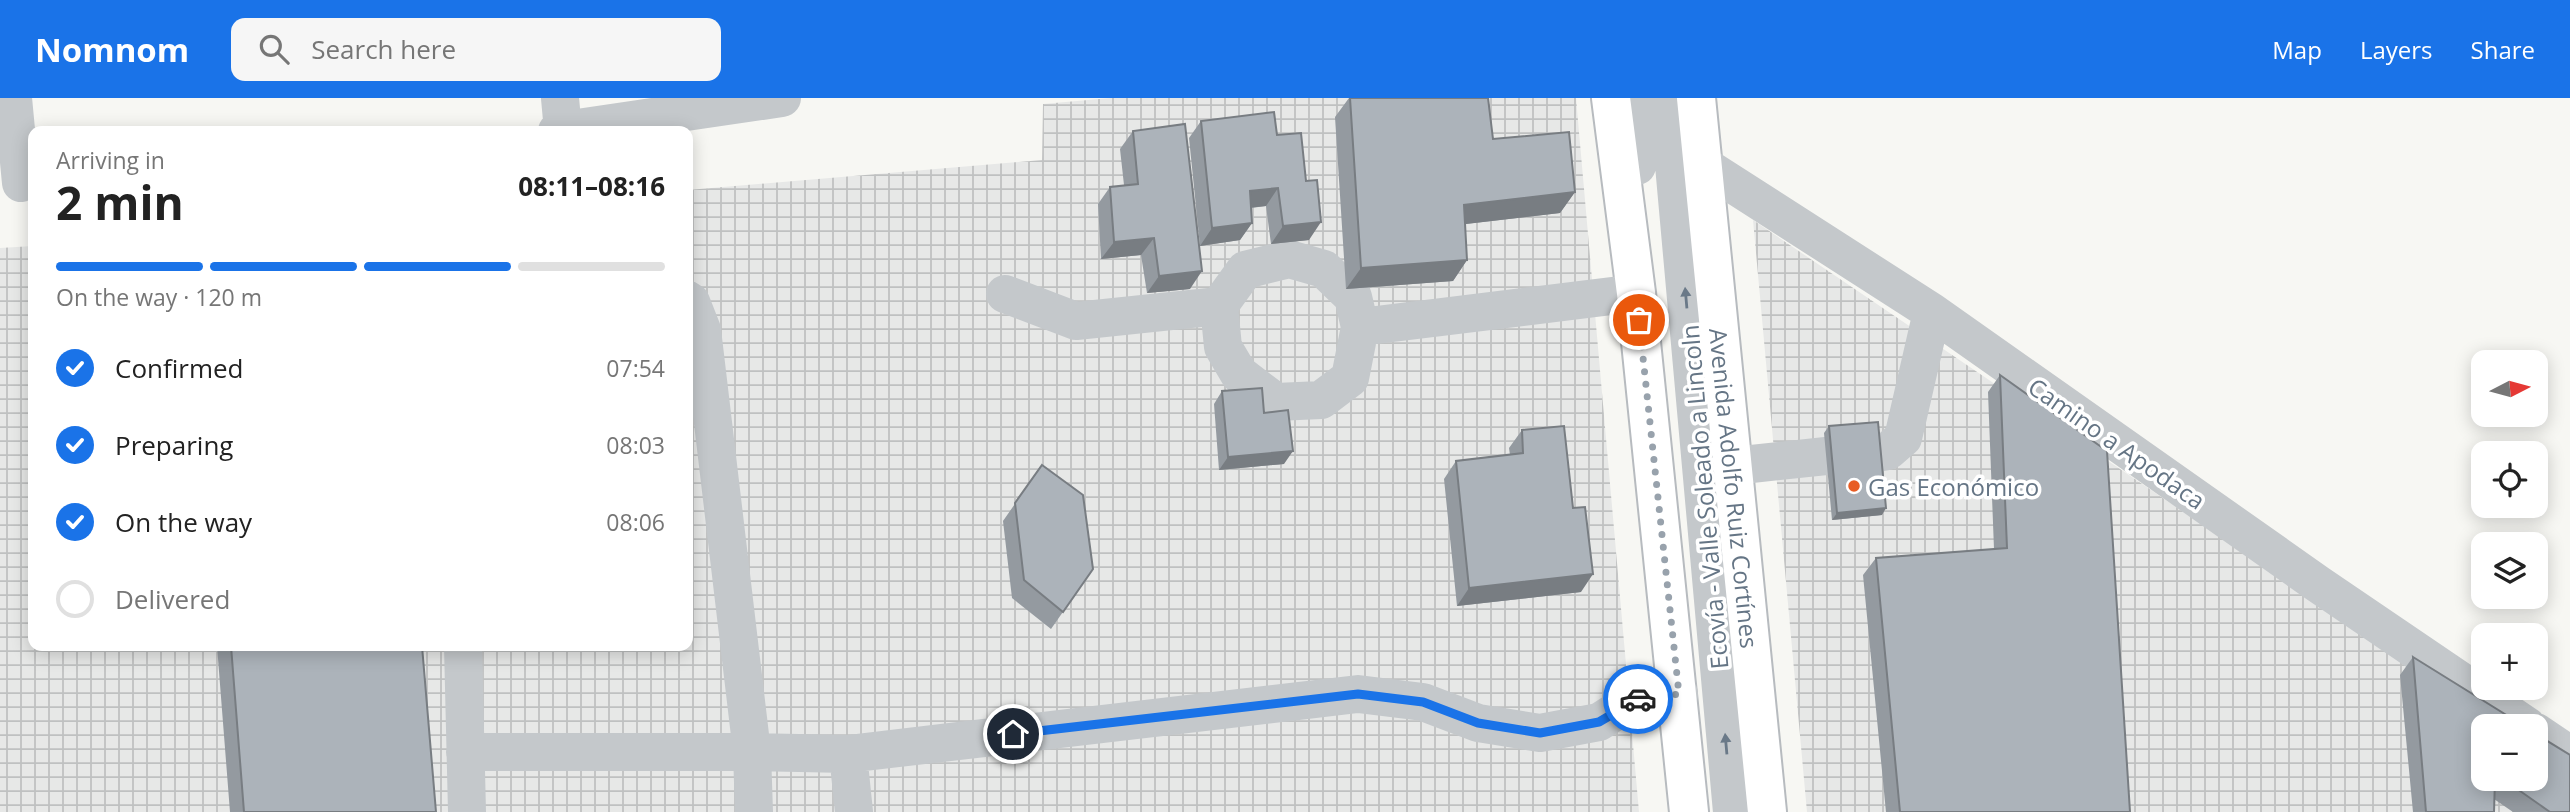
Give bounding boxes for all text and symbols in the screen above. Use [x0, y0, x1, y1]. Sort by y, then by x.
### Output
search box [231, 18, 721, 81]
text: Nomnom [35, 27, 189, 72]
icon: search [255, 30, 293, 68]
text: Search here [311, 31, 456, 67]
text: Map [2272, 33, 2322, 66]
text: Layers [2360, 33, 2433, 66]
text: Share [2471, 33, 2535, 66]
text: Arriving in [56, 144, 165, 176]
text: 08:11–08:16 [518, 168, 665, 204]
text: 2 min [56, 171, 184, 233]
text: On the way · 120 m [56, 281, 262, 313]
one-way arrow [1680, 287, 1691, 309]
pin [1609, 290, 1669, 350]
icon: bag [1620, 301, 1658, 339]
street label: Ecovía - Valle Soleado a Lincoln [1672, 323, 1736, 671]
street label: Avenida Adolfo Ruiz Cortínes [1702, 326, 1767, 650]
icon: check [56, 349, 94, 387]
text: Confirmed [115, 350, 243, 386]
north arrow [2471, 350, 2548, 427]
map controls [2471, 350, 2548, 791]
text: 07:54 [606, 352, 665, 384]
street label: Camino a Apodaca [2022, 370, 2212, 516]
icon: check [56, 426, 94, 464]
text: Preparing [115, 427, 233, 463]
text: 08:03 [606, 429, 665, 461]
button: locate [2471, 441, 2548, 518]
place label: Gas Económico [1868, 470, 2039, 503]
marker: Gas Económico [1846, 478, 1862, 494]
icon: check [56, 503, 94, 541]
text: On the way [115, 504, 252, 540]
text: 08:06 [606, 506, 665, 538]
button: layers [2471, 532, 2548, 609]
text: Delivered [115, 581, 230, 617]
button: + [2471, 623, 2548, 700]
courier [1603, 664, 1673, 734]
icon: car [1619, 680, 1657, 718]
pin [983, 704, 1043, 764]
button: − [2471, 714, 2548, 791]
icon: home [994, 715, 1032, 753]
one-way arrow [1720, 733, 1731, 755]

